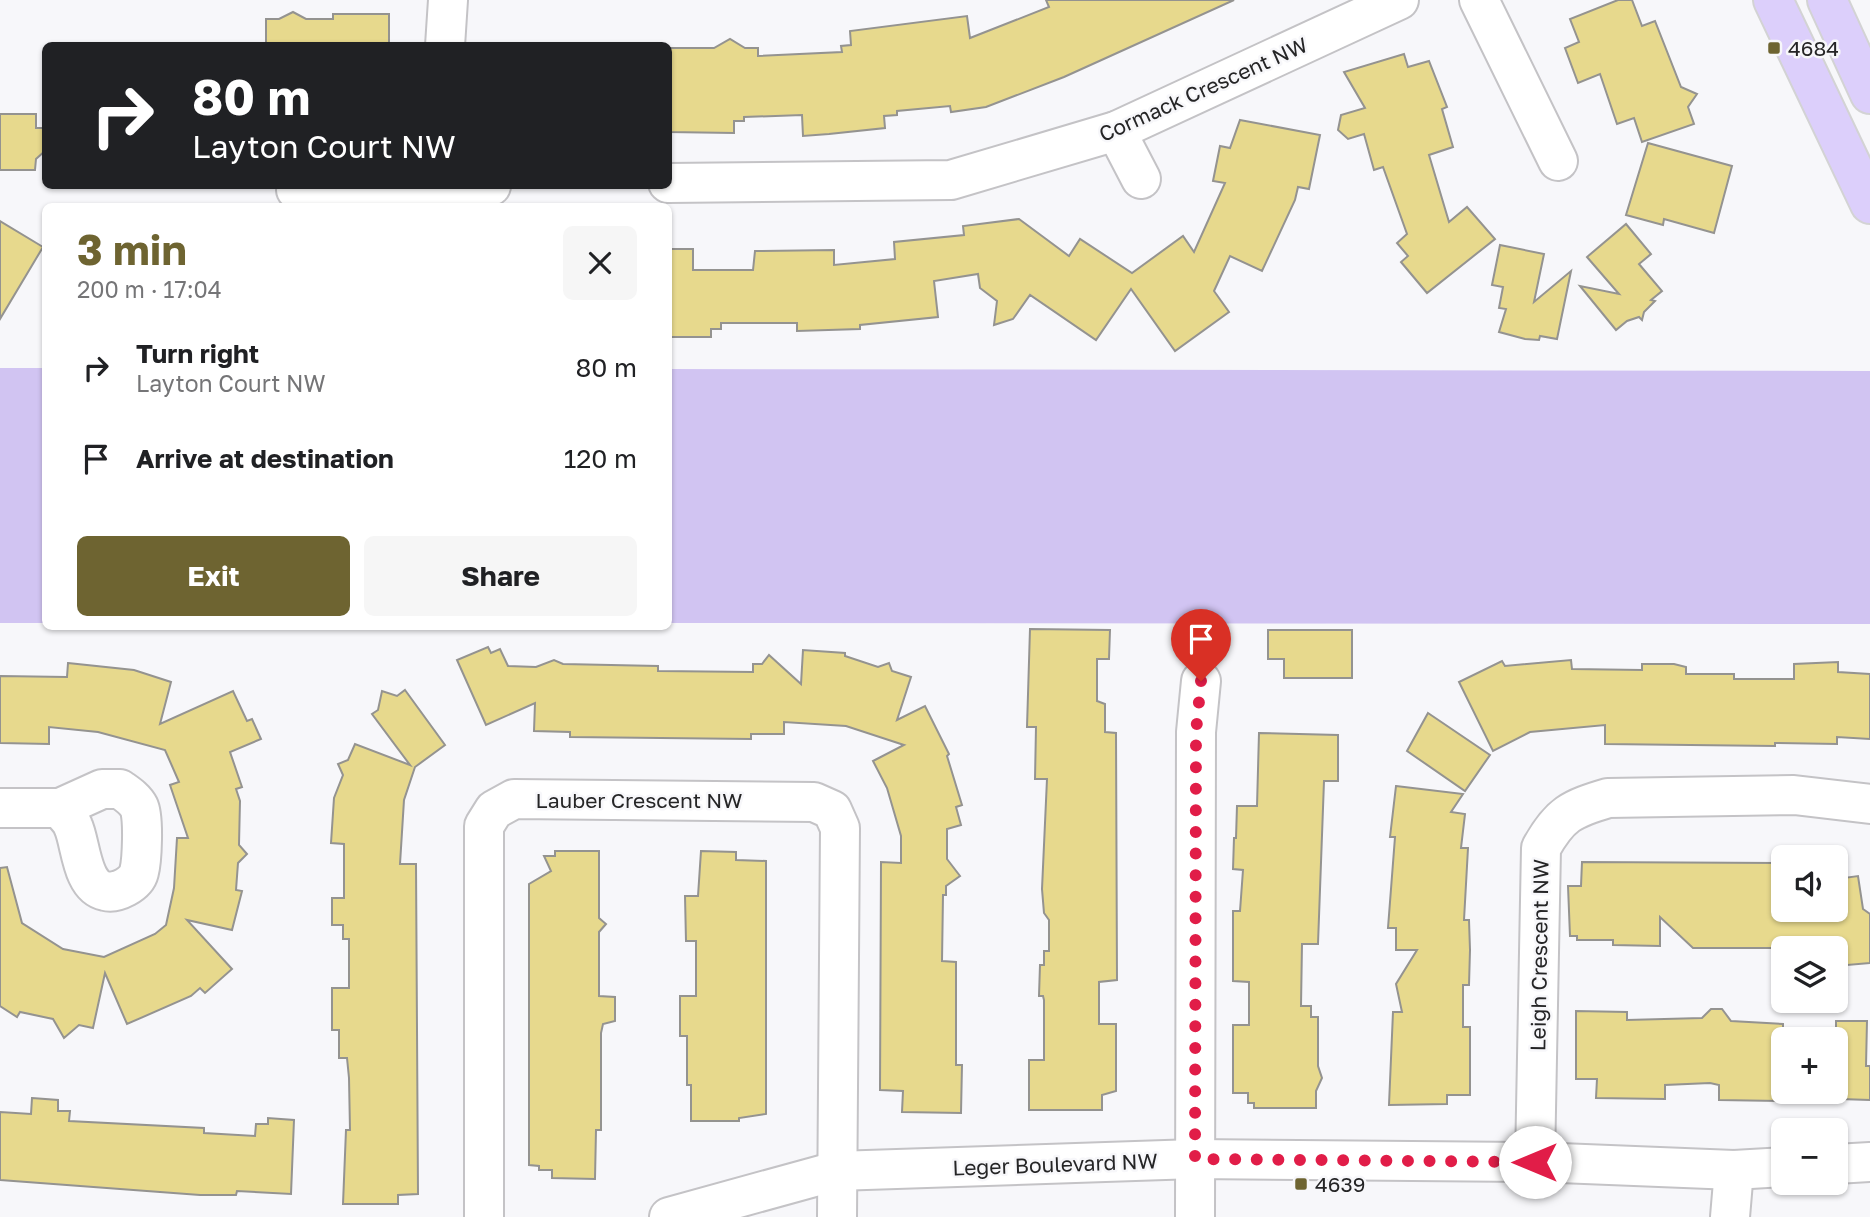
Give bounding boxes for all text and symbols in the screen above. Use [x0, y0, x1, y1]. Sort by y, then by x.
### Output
street label: Cormack Crescent NW [1095, 31, 1311, 147]
place label: 4684 [1788, 35, 1839, 61]
marker: 4684 [1766, 40, 1782, 56]
text: 80 m [192, 67, 310, 126]
icon: right [77, 70, 168, 161]
text: Layton Court NW [192, 127, 456, 165]
text: 3 min [77, 224, 187, 274]
button: close [563, 226, 637, 300]
text: 200 m · 17:04 [77, 275, 222, 303]
text: Turn right [136, 338, 259, 369]
icon: right [77, 349, 115, 387]
text: 80 m [576, 352, 637, 383]
text: Layton Court NW [136, 369, 326, 397]
icon: arrive [77, 440, 115, 478]
text: Arrive at destination [136, 443, 394, 474]
text: 120 m [564, 443, 637, 474]
button: Exit [77, 536, 350, 616]
button: Share [364, 536, 637, 616]
pin [1171, 609, 1231, 681]
icon: arrive [1182, 620, 1220, 658]
street label: Lauber Crescent NW [536, 787, 742, 813]
map controls [1771, 845, 1848, 1195]
button: sound [1771, 845, 1848, 922]
street label: Leigh Crescent NW [1524, 859, 1554, 1051]
button: layers [1771, 936, 1848, 1013]
button: + [1771, 1027, 1848, 1104]
button: − [1771, 1118, 1848, 1195]
position arrow [1498, 1125, 1572, 1199]
street label: Leger Boulevard NW [952, 1147, 1158, 1181]
place label: 4639 [1315, 1171, 1366, 1197]
marker: 4639 [1293, 1176, 1309, 1192]

